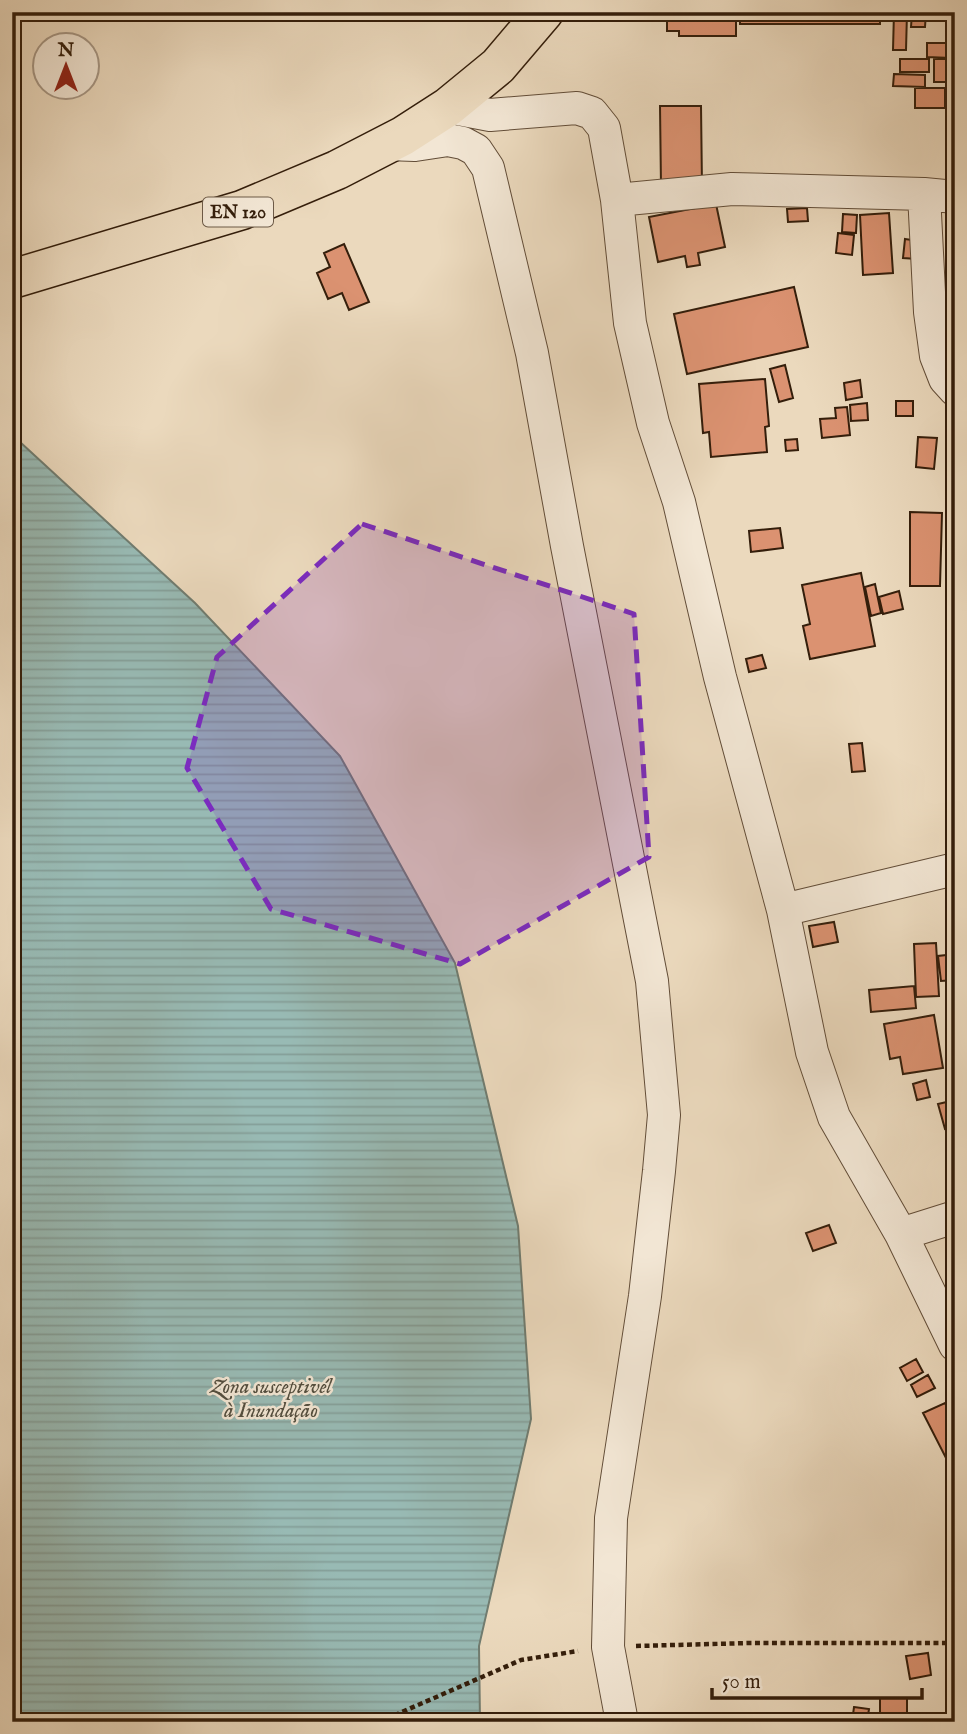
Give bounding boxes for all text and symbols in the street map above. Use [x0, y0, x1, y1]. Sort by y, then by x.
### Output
north arrow [32, 32, 102, 102]
text: N [57, 39, 75, 63]
road number: EN 120 [203, 197, 273, 226]
water label: Zona susceptivél à Inundação [209, 1374, 334, 1425]
scale bar [712, 1657, 922, 1701]
text: 50 m [722, 1669, 761, 1696]

